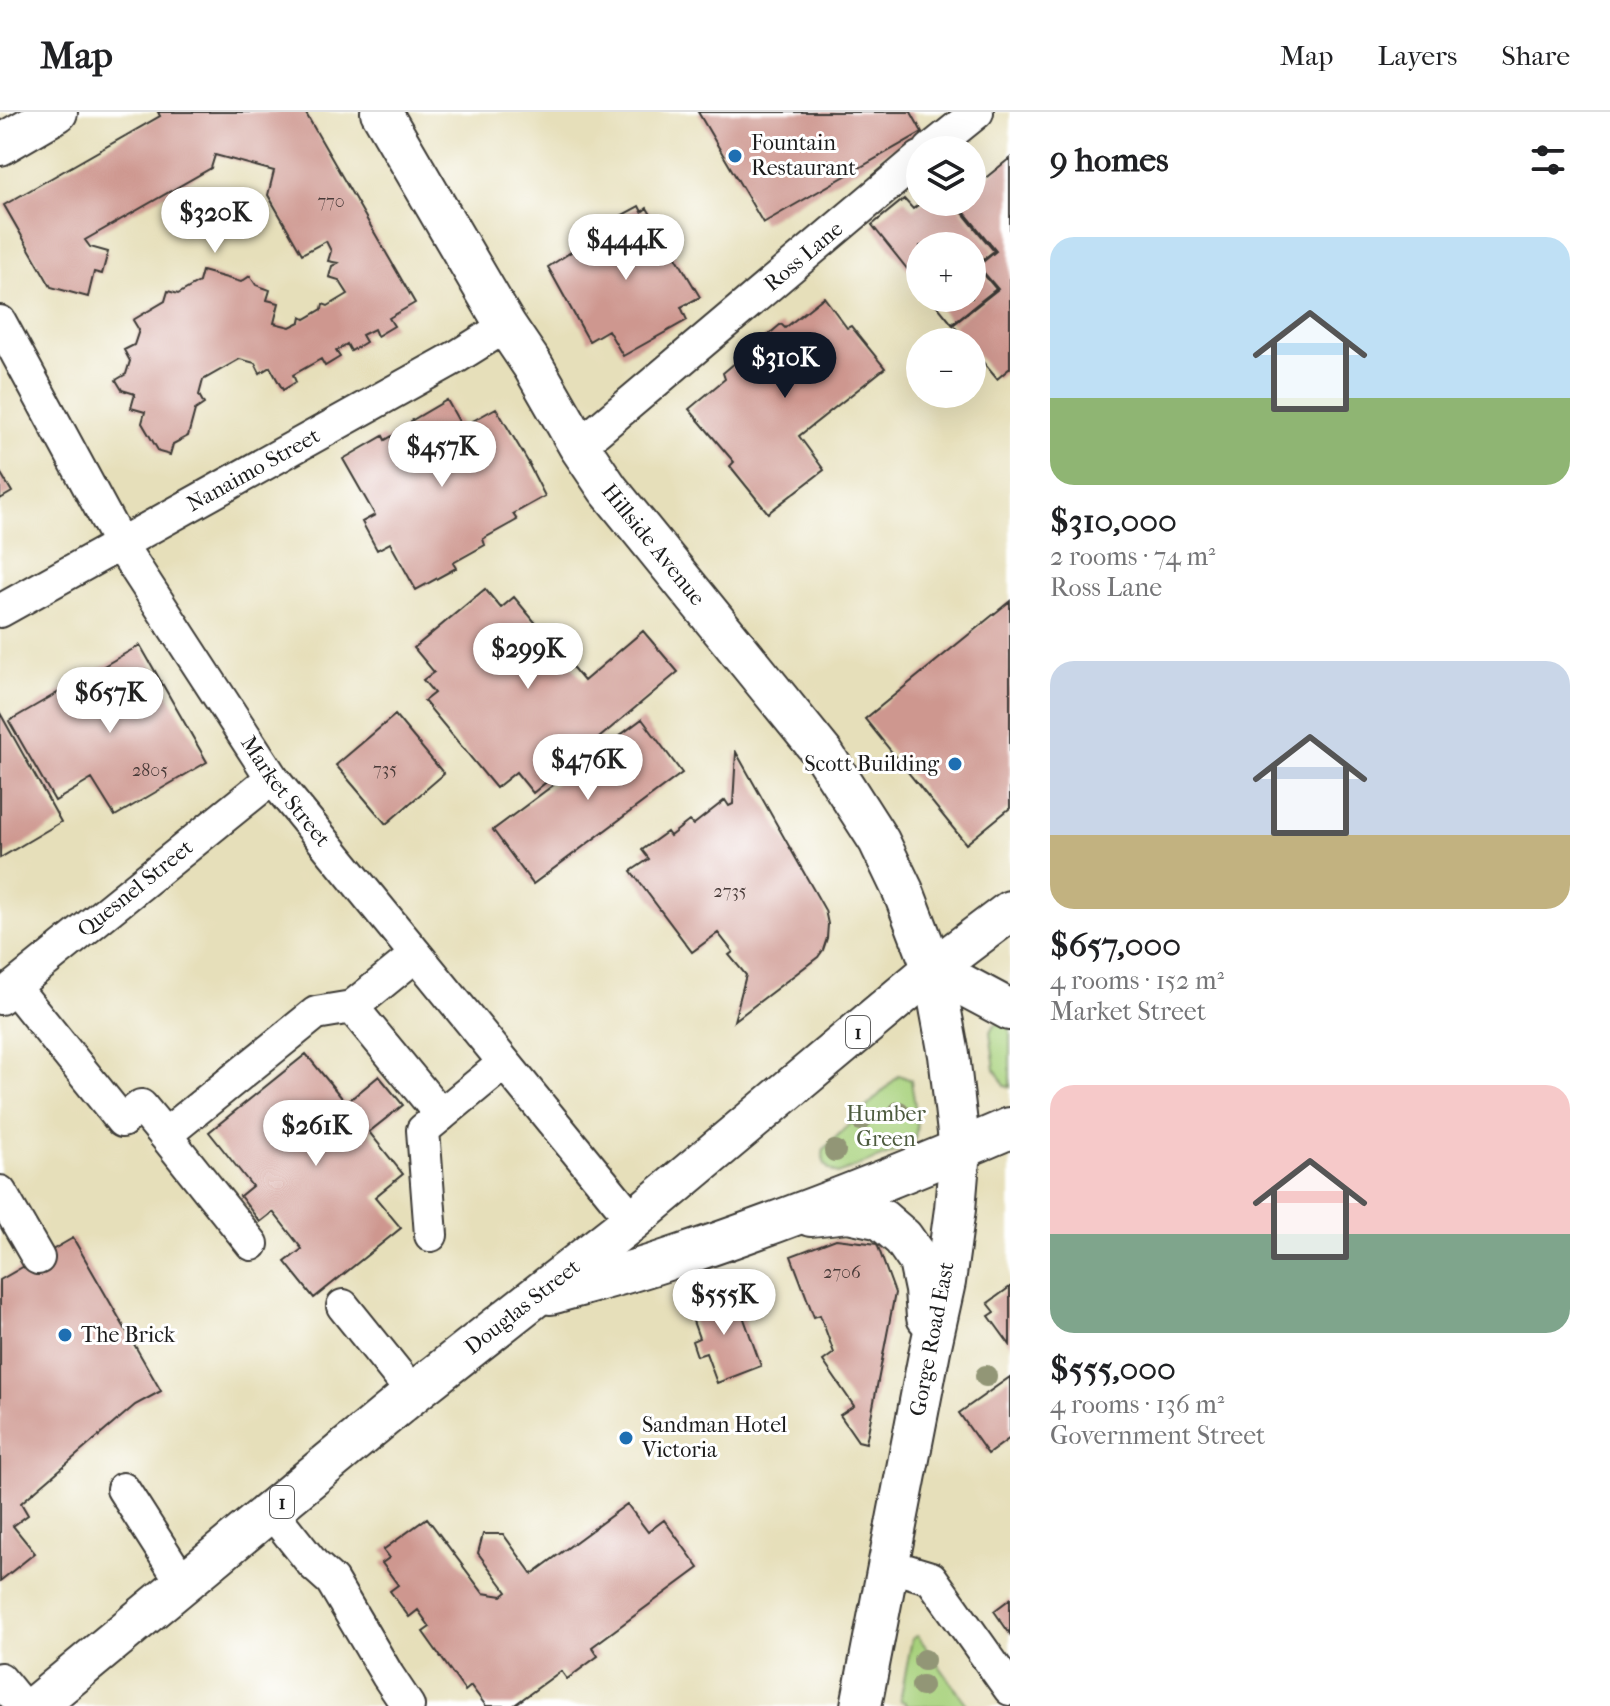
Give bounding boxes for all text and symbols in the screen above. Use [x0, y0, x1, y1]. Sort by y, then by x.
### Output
text: Map [40, 33, 113, 78]
text: Map [1280, 39, 1333, 72]
text: Layers [1377, 39, 1457, 72]
text: Share [1501, 39, 1570, 72]
place label: Fountain Restaurant [751, 130, 856, 181]
map controls [906, 136, 986, 408]
button: layers [906, 136, 986, 216]
icon: filters [1526, 138, 1570, 182]
text: 9 homes [1050, 140, 1169, 180]
marker: Fountain Restaurant [726, 147, 744, 165]
pin: $320K [159, 187, 271, 255]
house number: 770 [317, 191, 345, 212]
text: $320K [179, 197, 251, 228]
pin: $444K [570, 214, 682, 282]
street label: Ross Lane [759, 216, 848, 297]
text: $444K [586, 224, 666, 255]
button: + [906, 232, 986, 312]
icon: home [1238, 289, 1382, 433]
button: − [906, 328, 986, 408]
pin: $310K [729, 332, 841, 400]
text: $310K [751, 342, 819, 373]
pin: $457K [386, 421, 498, 489]
street label: Nanaimo Street [182, 422, 325, 517]
text: $457K [406, 431, 478, 462]
street label: Hillside Avenue [596, 479, 710, 611]
text: $310,000 [1050, 501, 1177, 541]
text: 2 rooms · 74 m² [1050, 541, 1215, 572]
text: Ross Lane [1050, 572, 1162, 603]
pin: $299K [472, 623, 584, 691]
text: $299K [491, 633, 565, 664]
pin: $657K [54, 667, 166, 735]
text: $657K [74, 677, 146, 708]
icon: home [1238, 713, 1382, 857]
street label: Market Street [235, 731, 336, 852]
pin: $476K [532, 734, 644, 802]
text: $476K [551, 744, 625, 775]
place label: Scott Building [804, 751, 939, 777]
marker: Scott Building [946, 755, 964, 773]
house number: 735 [373, 759, 397, 780]
house number: 2805 [132, 760, 168, 781]
street label: Quesnel Street [72, 834, 198, 943]
house number: 2735 [713, 881, 747, 902]
text: $657,000 [1050, 925, 1181, 965]
text: 4 rooms · 152 m² [1050, 965, 1224, 996]
text: Market Street [1050, 996, 1206, 1027]
road number: 1 [846, 1016, 870, 1048]
pin: $261K [260, 1100, 372, 1168]
park label: Humber Green [846, 1101, 926, 1152]
text: $261K [281, 1110, 351, 1141]
icon: home [1238, 1137, 1382, 1281]
street label: Douglas Street [460, 1254, 585, 1360]
street label: Gorge Road East [904, 1260, 960, 1418]
house number: 2706 [823, 1262, 861, 1283]
pin: $555K [668, 1269, 780, 1337]
text: $555K [691, 1279, 757, 1310]
place label: The Brick [81, 1322, 176, 1348]
marker: The Brick [56, 1326, 74, 1344]
text: $555,000 [1050, 1349, 1176, 1389]
text: 4 rooms · 136 m² [1050, 1389, 1224, 1420]
place label: Sandman Hotel Victoria [641, 1412, 787, 1463]
text: Government Street [1050, 1420, 1265, 1451]
marker: Sandman Hotel Victoria [617, 1429, 635, 1447]
road number: 1 [270, 1486, 294, 1518]

